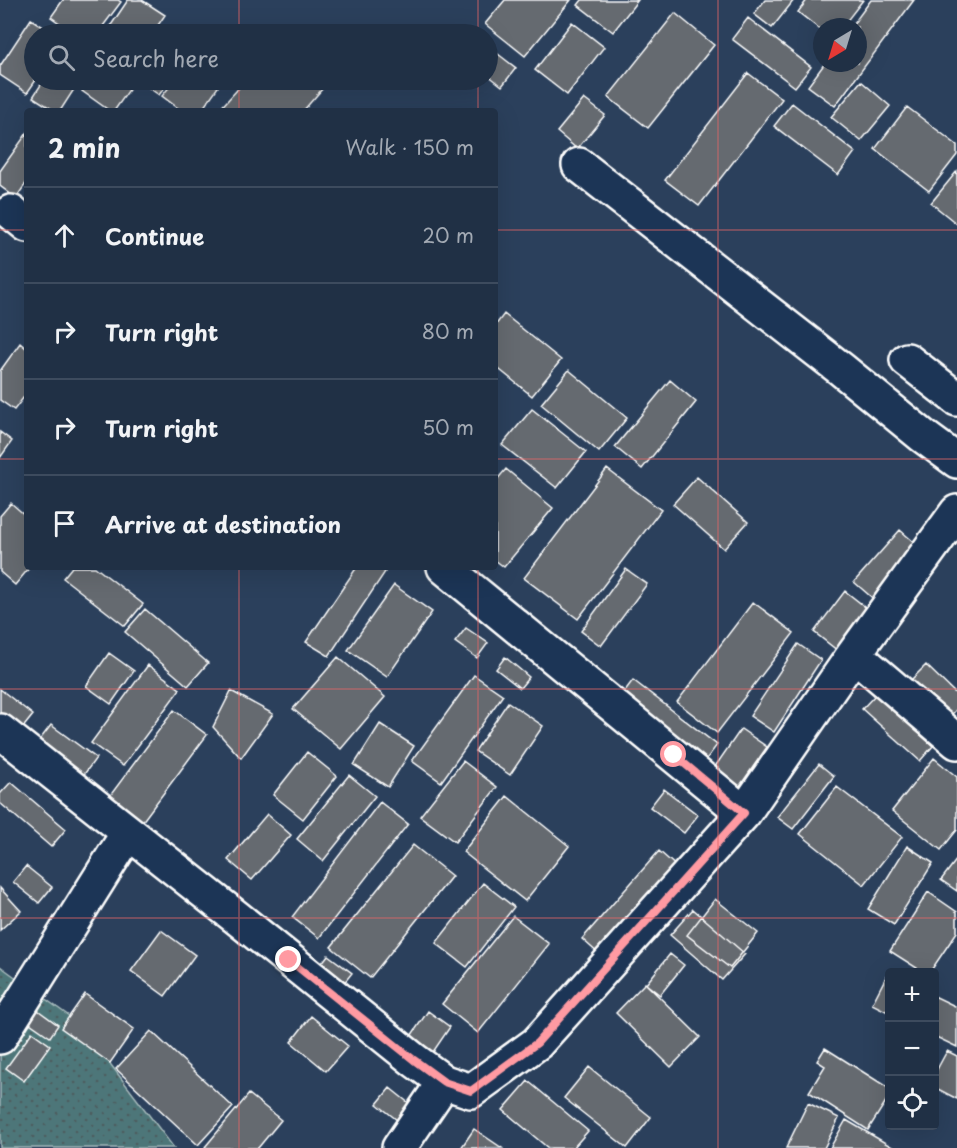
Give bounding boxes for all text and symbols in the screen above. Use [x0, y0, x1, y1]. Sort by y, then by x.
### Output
north arrow [813, 18, 867, 72]
search box [24, 24, 498, 90]
icon: search [45, 41, 78, 74]
text: Search here [93, 41, 219, 74]
text: 2 min [48, 128, 121, 167]
text: Walk · 150 m [345, 132, 474, 162]
icon: ahead [48, 219, 81, 252]
text: Continue [105, 219, 204, 252]
text: 20 m [422, 220, 474, 250]
icon: right [48, 315, 81, 348]
text: Turn right [105, 315, 218, 348]
text: 80 m [422, 316, 474, 346]
icon: right [48, 411, 81, 444]
text: Turn right [105, 411, 218, 444]
text: 50 m [422, 412, 474, 442]
icon: arrive [48, 507, 81, 540]
text: Arrive at destination [105, 507, 341, 540]
route start [660, 741, 686, 767]
route end [275, 946, 301, 972]
map controls [885, 968, 939, 1130]
button: + [885, 968, 939, 1022]
button: − [885, 1022, 939, 1076]
button: locate [885, 1076, 939, 1130]

